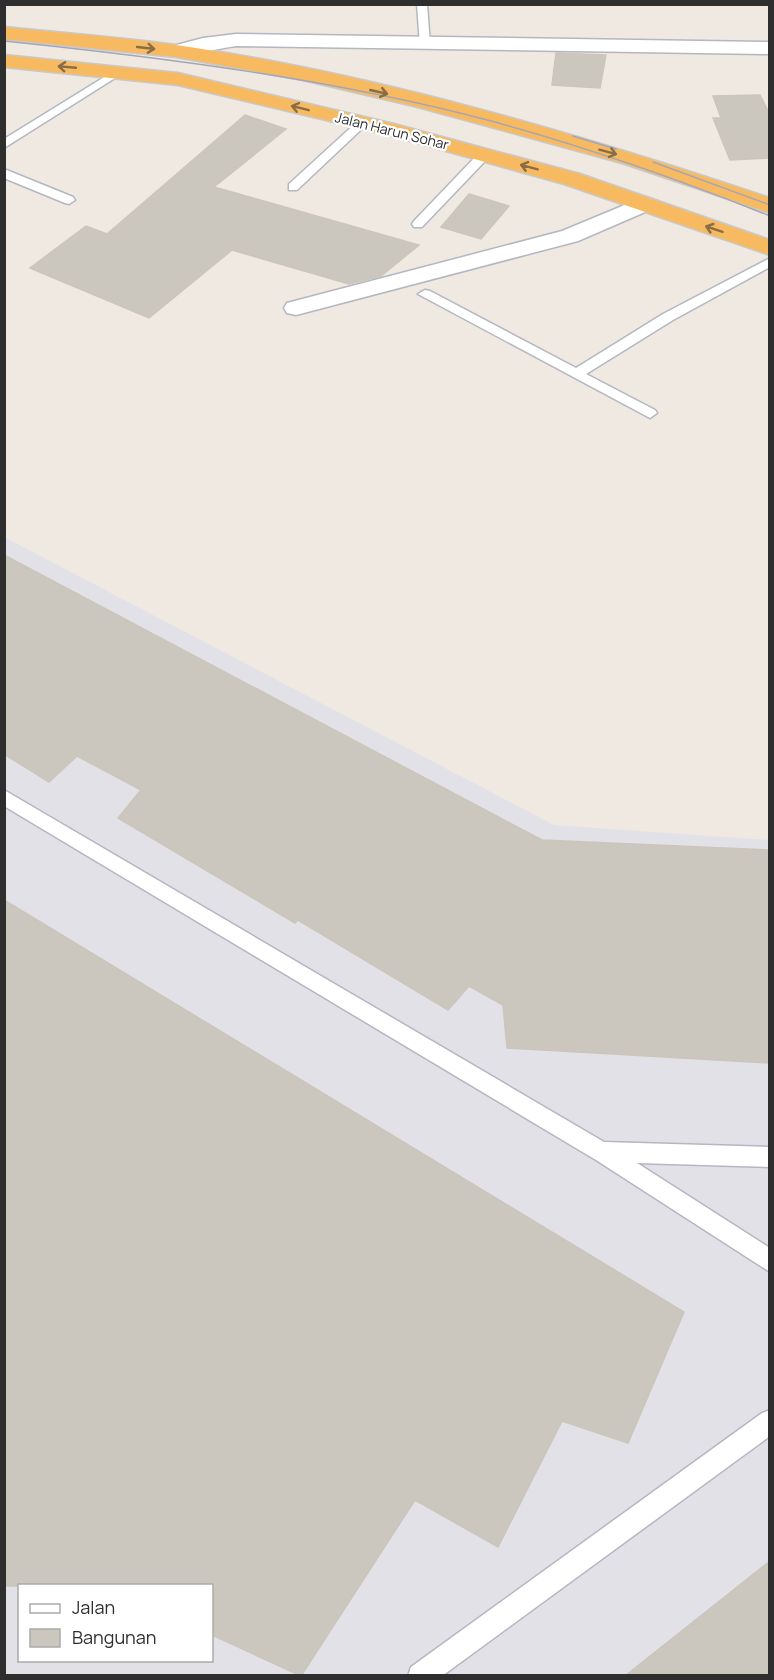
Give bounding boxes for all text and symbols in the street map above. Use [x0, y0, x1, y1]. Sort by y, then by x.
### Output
one-way arrow [136, 43, 156, 54]
one-way arrow [58, 61, 78, 72]
one-way arrow [369, 86, 388, 98]
one-way arrow [291, 102, 310, 114]
street label: Jalan Harun Sohar [333, 107, 451, 154]
one-way arrow [598, 147, 617, 159]
one-way arrow [520, 161, 539, 172]
one-way arrow [705, 222, 724, 233]
legend [18, 1584, 213, 1662]
text: Jalan [72, 1595, 115, 1619]
text: Bangunan [72, 1625, 156, 1649]

